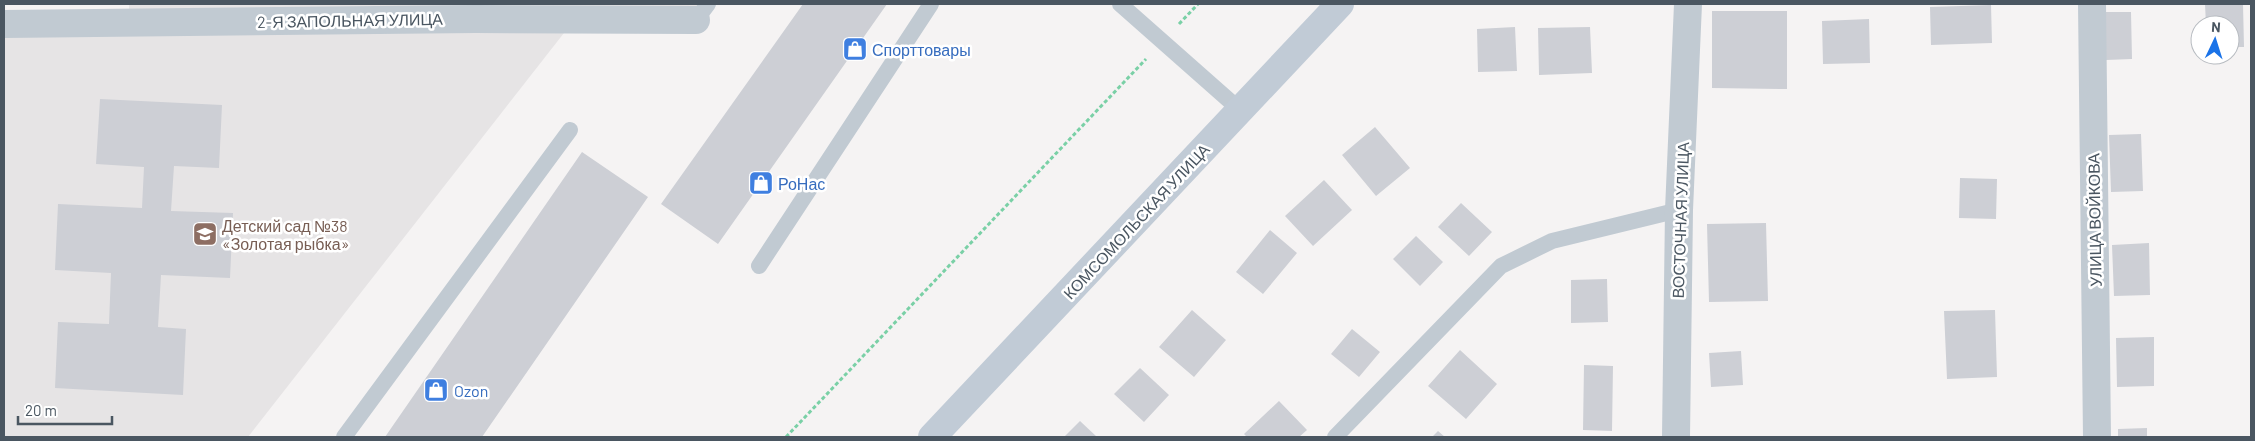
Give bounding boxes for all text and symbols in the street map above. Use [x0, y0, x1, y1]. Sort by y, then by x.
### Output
street label: 2-Я ЗАПОЛЬНАЯ УЛИЦА [257, 9, 443, 31]
north arrow [2190, 15, 2240, 65]
text: N [2211, 18, 2221, 35]
shop icon: Спорттовары [842, 36, 868, 62]
place label: Спорттовары [872, 40, 971, 59]
street label: КОМСОМОЛЬСКАЯ УЛИЦА [1059, 139, 1213, 303]
street label: ВОСТОЧНАЯ УЛИЦА [1668, 141, 1692, 299]
street label: УЛИЦА ВОЙКОВА [2083, 153, 2105, 287]
shop icon: РоНас [748, 170, 774, 196]
place label: РоНас [778, 174, 825, 193]
place label: Детский сад №38 «Золотая рыбка» [222, 216, 349, 253]
school or university icon: Детский сад №38 «Золотая рыбка» [192, 221, 218, 247]
shop icon: Ozon [423, 377, 449, 403]
place label: Ozon [454, 381, 488, 400]
scale bar [18, 394, 111, 426]
text: 20 m [25, 401, 57, 419]

